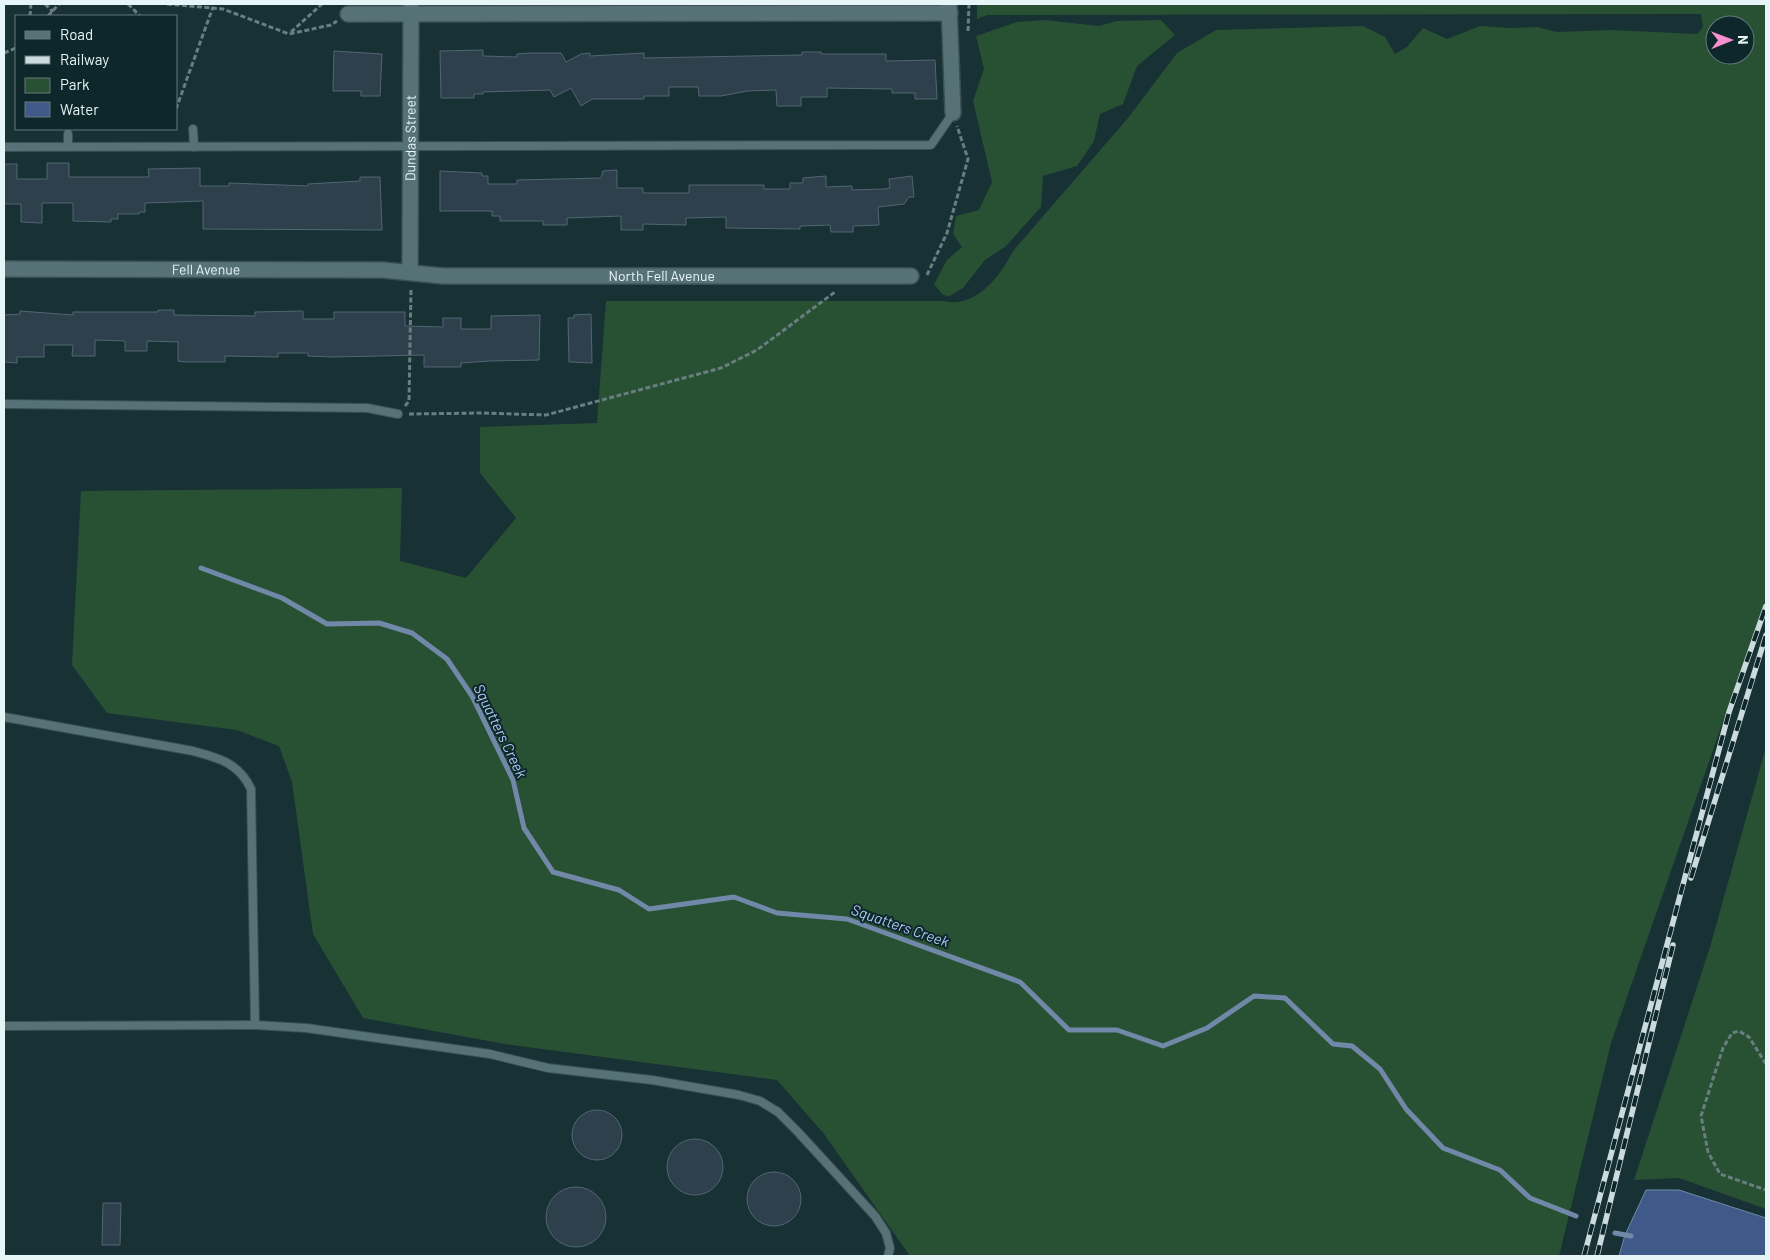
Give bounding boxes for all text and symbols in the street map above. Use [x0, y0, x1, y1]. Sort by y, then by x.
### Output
legend [15, 15, 178, 130]
north arrow [1705, 15, 1755, 65]
text: Road [60, 25, 93, 43]
text: N [1735, 35, 1752, 45]
text: Railway [60, 50, 109, 68]
text: Park [60, 75, 90, 93]
street label: Dundas Street [401, 95, 419, 181]
text: Water [60, 100, 99, 118]
street label: Fell Avenue [172, 260, 240, 278]
street label: North Fell Avenue [608, 267, 715, 284]
water label: Squatters Creek [470, 681, 532, 781]
water label: Squatters Creek [849, 900, 952, 950]

